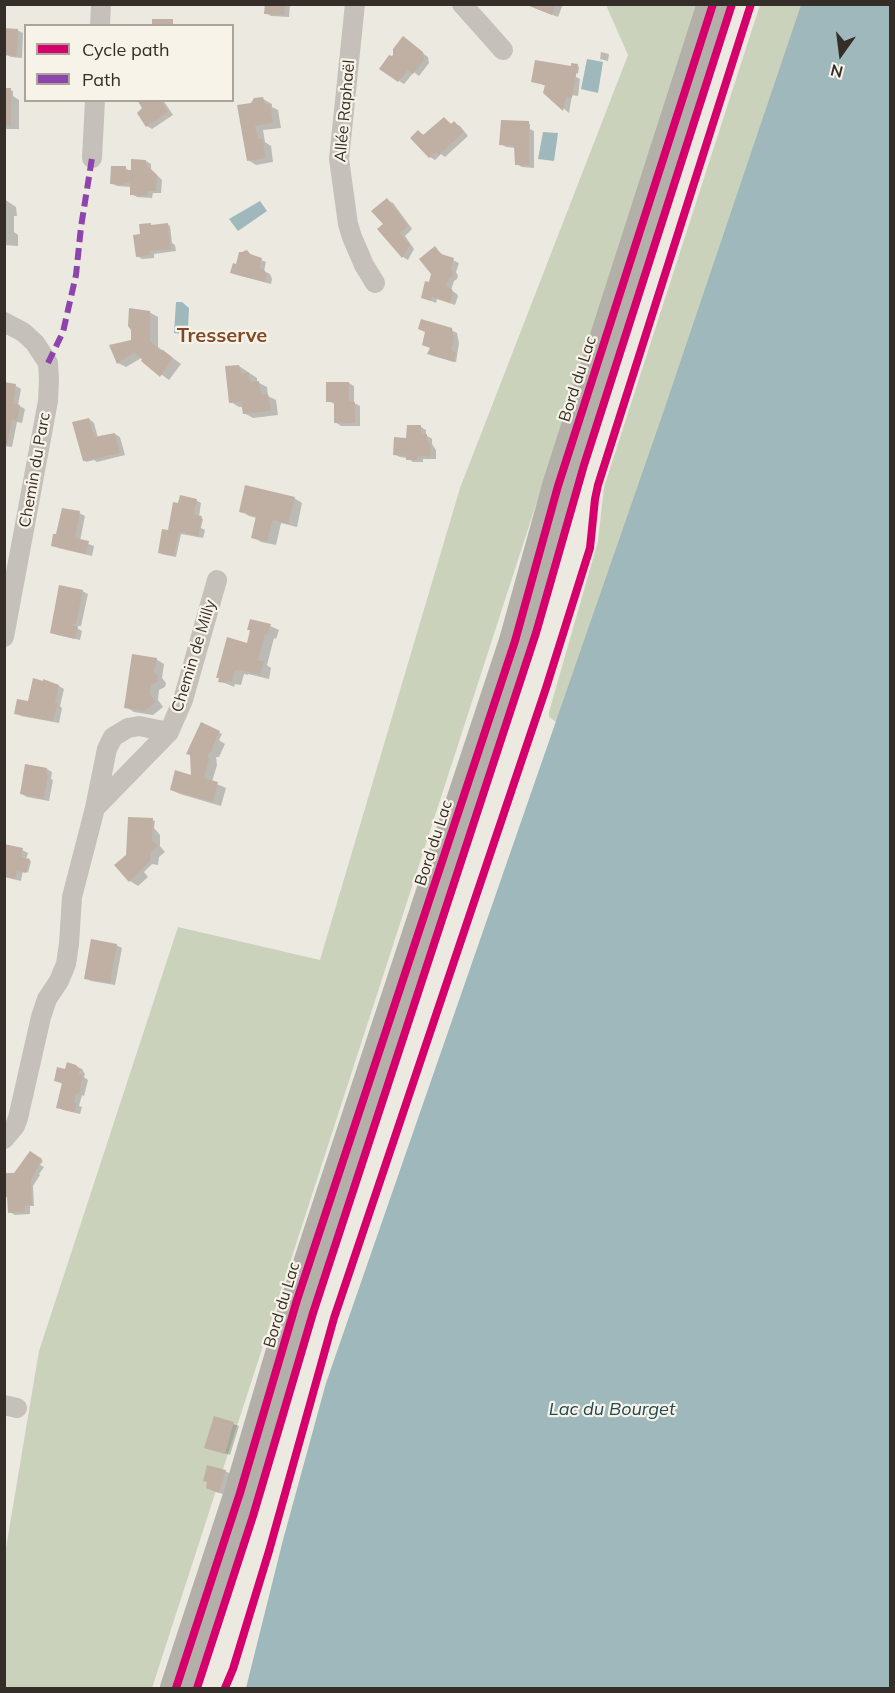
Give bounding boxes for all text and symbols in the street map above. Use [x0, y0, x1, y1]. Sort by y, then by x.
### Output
legend [24, 24, 234, 102]
north arrow [811, 24, 871, 84]
text: Cycle path [82, 38, 169, 61]
street label: Allée Raphaël [331, 59, 359, 163]
text: N [828, 60, 845, 83]
text: Path [82, 68, 121, 91]
district label: Tresserve [177, 324, 267, 348]
street label: Bord du Lac [555, 334, 601, 424]
street label: Chemin du Parc [15, 411, 55, 529]
street label: Chemin de Milly [168, 597, 220, 715]
street label: Bord du Lac [411, 798, 457, 888]
street label: Bord du Lac [260, 1260, 304, 1350]
water label: Lac du Bourget [549, 1399, 675, 1421]

